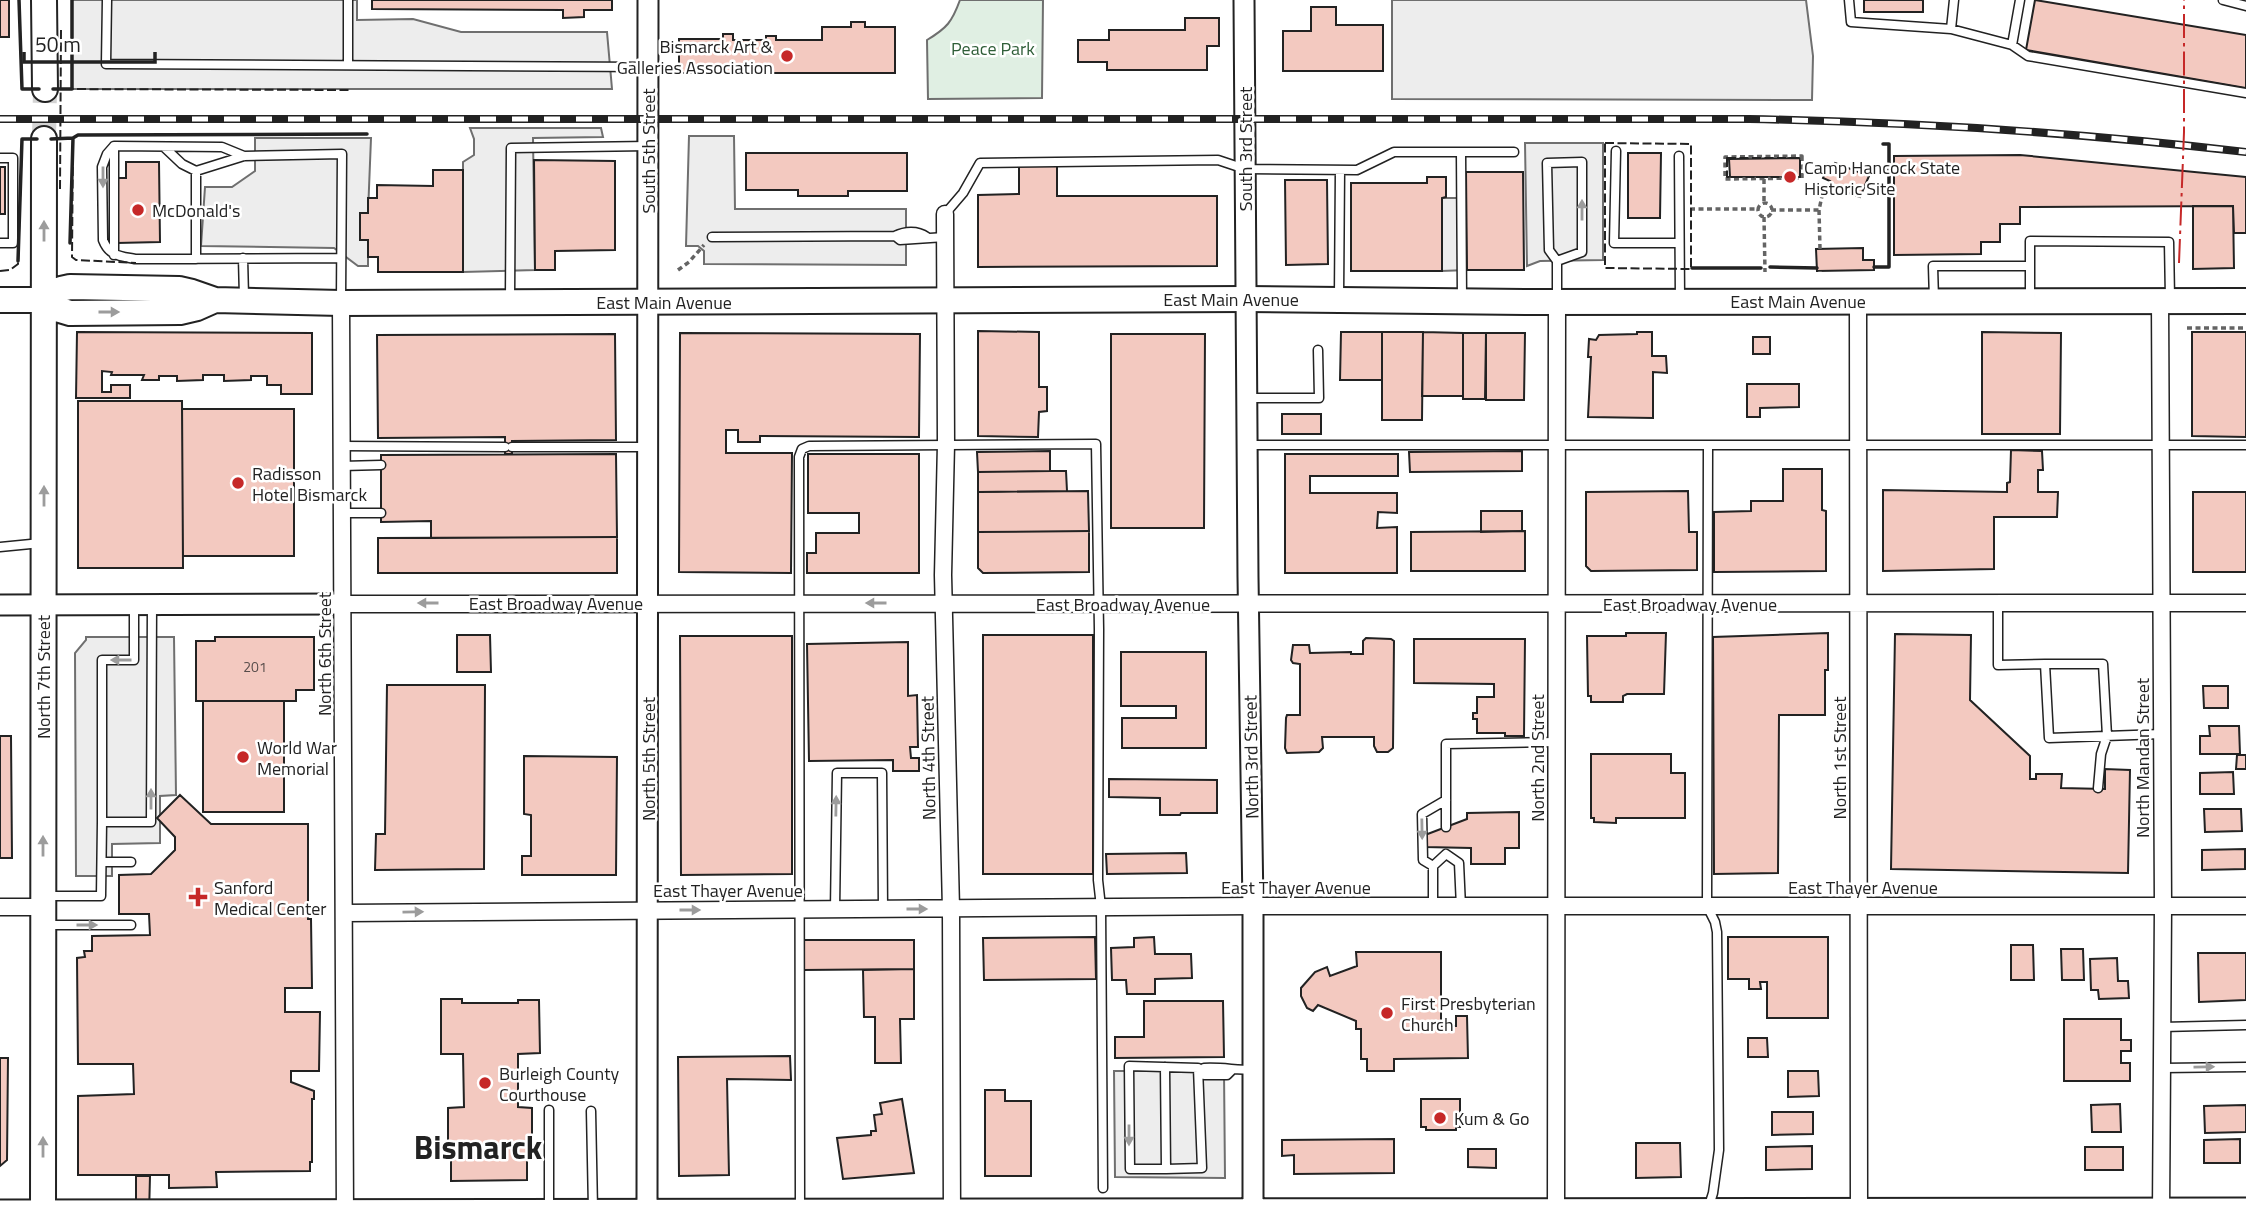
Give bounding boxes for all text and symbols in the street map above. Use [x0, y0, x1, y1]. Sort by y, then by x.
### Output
scale bar [24, 21, 156, 65]
text: 50 m [35, 28, 81, 60]
place label: Bismarck Art & Galleries Association [617, 33, 774, 81]
park label: Peace Park [951, 35, 1035, 62]
marker: Bismarck Art & Galleries Association [779, 48, 795, 64]
street label: South 3rd Street [1232, 86, 1259, 211]
street label: South 5th Street [635, 88, 662, 214]
place label: Camp Hancock State Historic Site [1804, 154, 1960, 202]
one-way arrow [97, 166, 108, 188]
marker: Camp Hancock State Historic Site [1782, 169, 1798, 185]
place label: McDonald's [152, 197, 240, 224]
one-way arrow [1576, 199, 1588, 221]
marker: McDonald's [130, 202, 146, 218]
one-way arrow [38, 220, 50, 242]
street label: East Main Avenue [1163, 286, 1299, 313]
street label: East Main Avenue [1730, 288, 1866, 315]
street label: East Main Avenue [596, 289, 732, 316]
one-way arrow [98, 306, 120, 318]
place label: Radisson Hotel Bismarck [252, 460, 367, 508]
marker: Radisson Hotel Bismarck [230, 475, 246, 491]
one-way arrow [38, 485, 50, 507]
street label: East Broadway Avenue [469, 590, 643, 617]
street label: North 6th Street [311, 591, 338, 716]
street label: East Broadway Avenue [1036, 591, 1210, 618]
street label: East Broadway Avenue [1603, 591, 1777, 618]
one-way arrow [416, 597, 438, 609]
one-way arrow [864, 597, 886, 608]
street label: North 7th Street [30, 614, 57, 739]
one-way arrow [110, 654, 132, 666]
house number: 201 [243, 656, 267, 677]
street label: North Mandan Street [2129, 677, 2156, 838]
street label: North 3rd Street [1236, 694, 1266, 819]
street label: North 2nd Street [1524, 694, 1551, 822]
street label: North 4th Street [913, 695, 943, 820]
street label: North 5th Street [635, 696, 662, 821]
street label: North 1st Street [1826, 696, 1853, 819]
place label: World War Memorial [257, 734, 337, 782]
marker: World War Memorial [235, 749, 251, 765]
one-way arrow [145, 788, 157, 810]
one-way arrow [830, 795, 842, 817]
one-way arrow [1417, 818, 1428, 840]
one-way arrow [37, 835, 49, 857]
place label: Sanford Medical Center [214, 874, 327, 922]
street label: East Thayer Avenue [1221, 874, 1371, 901]
street label: East Thayer Avenue [1788, 874, 1938, 901]
street label: East Thayer Avenue [653, 877, 803, 904]
marker: Sanford Medical Center [188, 887, 208, 907]
one-way arrow [907, 903, 929, 915]
one-way arrow [679, 904, 701, 916]
one-way arrow [403, 907, 425, 918]
one-way arrow [76, 919, 98, 931]
place label: First Presbyterian Church [1401, 990, 1536, 1038]
marker: First Presbyterian Church [1379, 1005, 1395, 1021]
place label: Burleigh County Courthouse [499, 1060, 620, 1108]
one-way arrow [2193, 1061, 2215, 1073]
marker: Burleigh County Courthouse [477, 1075, 493, 1091]
place label: Kum & Go [1454, 1105, 1530, 1132]
marker: Kum & Go [1432, 1110, 1448, 1126]
district label: Bismarck [414, 1123, 543, 1171]
one-way arrow [1123, 1124, 1135, 1146]
one-way arrow [37, 1136, 49, 1158]

